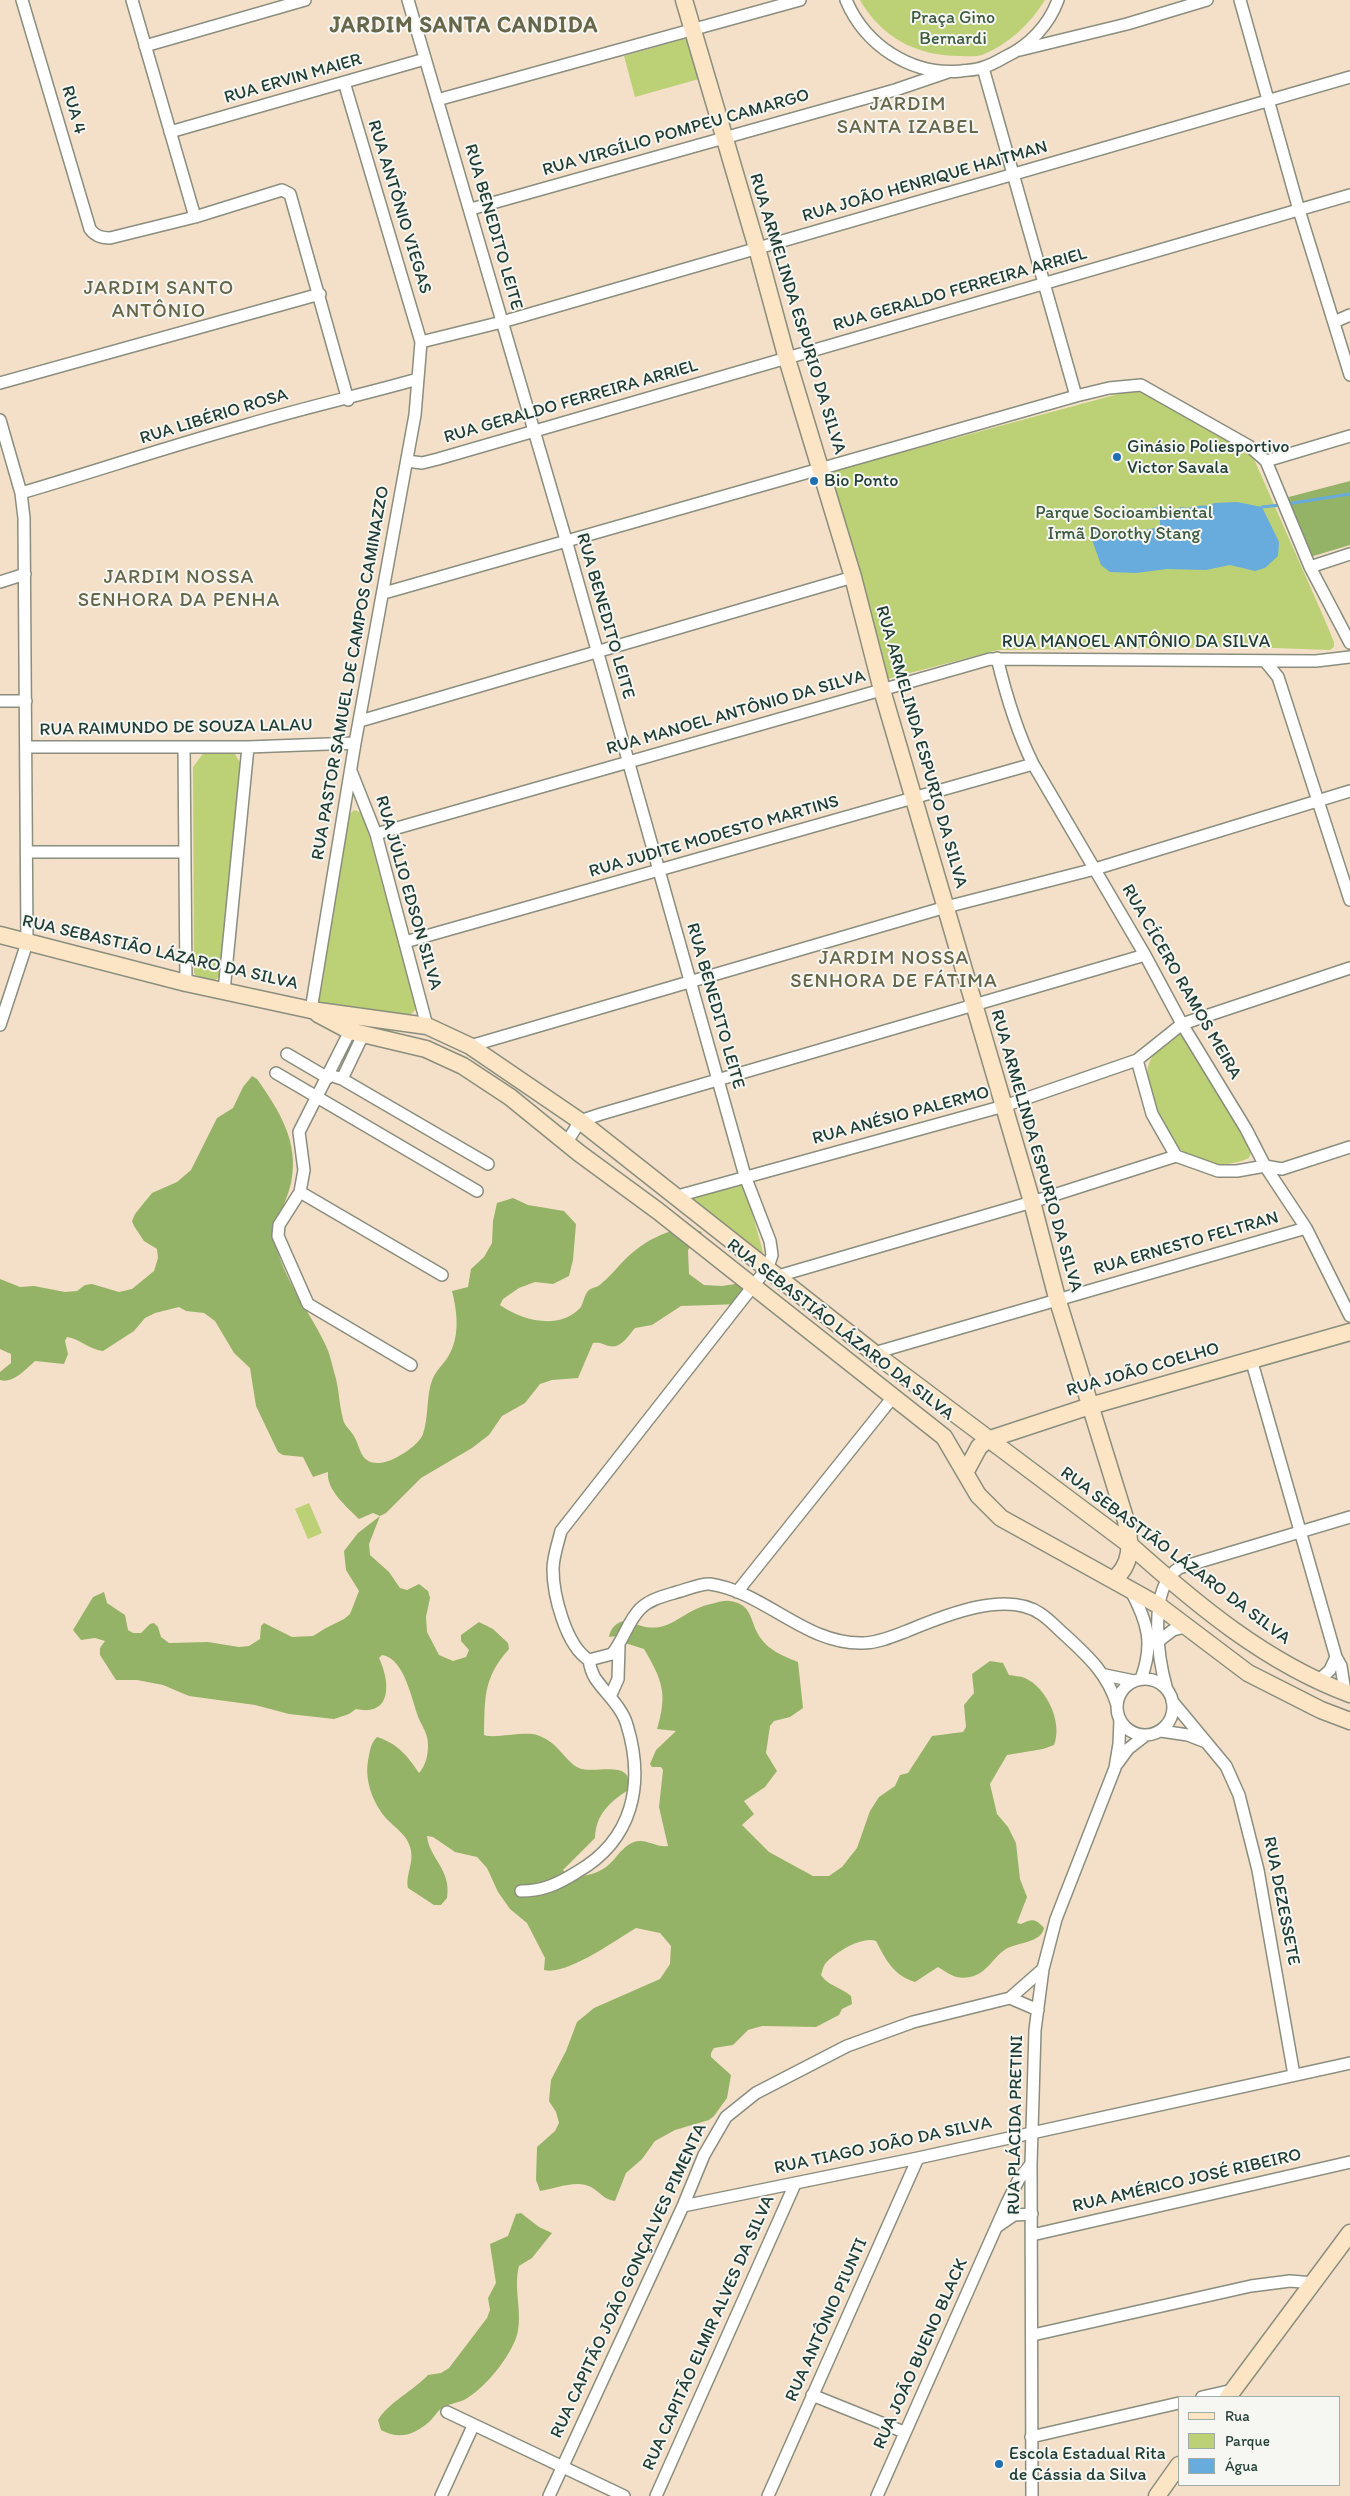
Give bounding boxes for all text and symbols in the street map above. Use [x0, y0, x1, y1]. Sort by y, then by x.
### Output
park label: Praça Gino Bernardi [911, 7, 995, 50]
district label: JARDIM SANTA CANDIDA [329, 13, 599, 39]
street label: RUA ERVIN MAIER [222, 49, 364, 109]
street label: RUA 4 [56, 83, 90, 137]
street label: RUA VIRGÍLIO POMPEU CAMARGO [540, 84, 812, 182]
district label: JARDIM SANTA IZABEL [835, 93, 981, 140]
street label: RUA ANTÔNIO VIEGAS [362, 118, 436, 296]
street label: RUA JOÃO HENRIQUE HAITMAN [800, 137, 1050, 227]
street label: RUA BENEDITO LEITE [459, 142, 527, 312]
street label: RUA ARMELINDA ESPURIO DA SILVA [744, 171, 850, 457]
street label: RUA GERALDO FERREIRA ARRIEL [830, 243, 1090, 337]
district label: JARDIM SANTO ANTÔNIO [83, 277, 235, 324]
street label: RUA GERALDO FERREIRA ARRIEL [441, 355, 701, 449]
street label: RUA LIBÉRIO ROSA [137, 384, 291, 450]
place label: Ginásio Poliesportivo Victor Savala [1127, 436, 1289, 478]
marker: Ginásio Poliesportivo Victor Savala [1111, 451, 1123, 463]
place label: Bio Ponto [824, 470, 898, 492]
marker: Bio Ponto [808, 475, 820, 487]
street label: RUA PASTOR SAMUEL DE CAMPOS CAMINAZZO [307, 484, 395, 862]
park label: Parque Socioambiental Irmã Dorothy Stang [1035, 502, 1213, 544]
street label: RUA BENEDITO LEITE [571, 531, 639, 701]
district label: JARDIM NOSSA SENHORA DA PENHA [76, 566, 282, 613]
street label: RUA ARMELINDA ESPURIO DA SILVA [870, 603, 972, 891]
street label: RUA MANOEL ANTÔNIO DA SILVA [1002, 631, 1270, 653]
street label: RUA MANOEL ANTÔNIO DA SILVA [604, 666, 868, 760]
street label: RUA RAIMUNDO DE SOUZA LALAU [39, 715, 313, 741]
street label: RUA JUDITE MODESTO MARTINS [586, 791, 842, 883]
street label: RUA JÚLIO EDSON SILVA [370, 793, 446, 993]
street label: RUA CÍCERO RAMOS MEIRA [1116, 881, 1246, 1083]
street label: RUA SEBASTIÃO LÁZARO DA SILVA [20, 911, 300, 995]
street label: RUA BENEDITO LEITE [681, 921, 749, 1091]
district label: JARDIM NOSSA SENHORA DE FÁTIMA [788, 947, 1000, 994]
street label: RUA ARMELINDA ESPURIO DA SILVA [985, 1007, 1087, 1295]
street label: RUA ANÉSIO PALERMO [810, 1082, 992, 1150]
street label: RUA ERNESTO FELTRAN [1091, 1207, 1281, 1281]
street label: RUA SEBASTIÃO LÁZARO DA SILVA [722, 1235, 958, 1425]
street label: RUA JOÃO COELHO [1064, 1338, 1222, 1402]
street label: RUA SEBASTIÃO LÁZARO DA SILVA [1056, 1462, 1294, 1650]
street label: RUA DEZESSETE [1258, 1835, 1304, 1967]
street label: RUA PLÁCIDA PRETINI [1004, 2035, 1028, 2215]
street label: RUA TIAGO JOÃO DA SILVA [772, 2112, 994, 2180]
street label: RUA CAPITÃO JOÃO GONÇALVES PIMENTA [546, 2120, 712, 2442]
street label: RUA AMÉRICO JOSÉ RIBEIRO [1070, 2144, 1304, 2218]
street label: RUA CAPITÃO ELMIR ALVES DA SILVA [638, 2192, 780, 2474]
street label: RUA ANTÔNIO PIUNTI [781, 2235, 873, 2405]
street label: RUA JOÃO BUENO BLACK [869, 2255, 973, 2453]
legend [1178, 2396, 1340, 2486]
text: Rua [1225, 2407, 1250, 2425]
text: Parque [1225, 2432, 1270, 2450]
place label: Escola Estadual Rita de Cássia da Silva [1009, 2443, 1166, 2486]
text: Água [1225, 2457, 1258, 2475]
marker: Escola Estadual Rita de Cássia da Silva [993, 2458, 1005, 2470]

